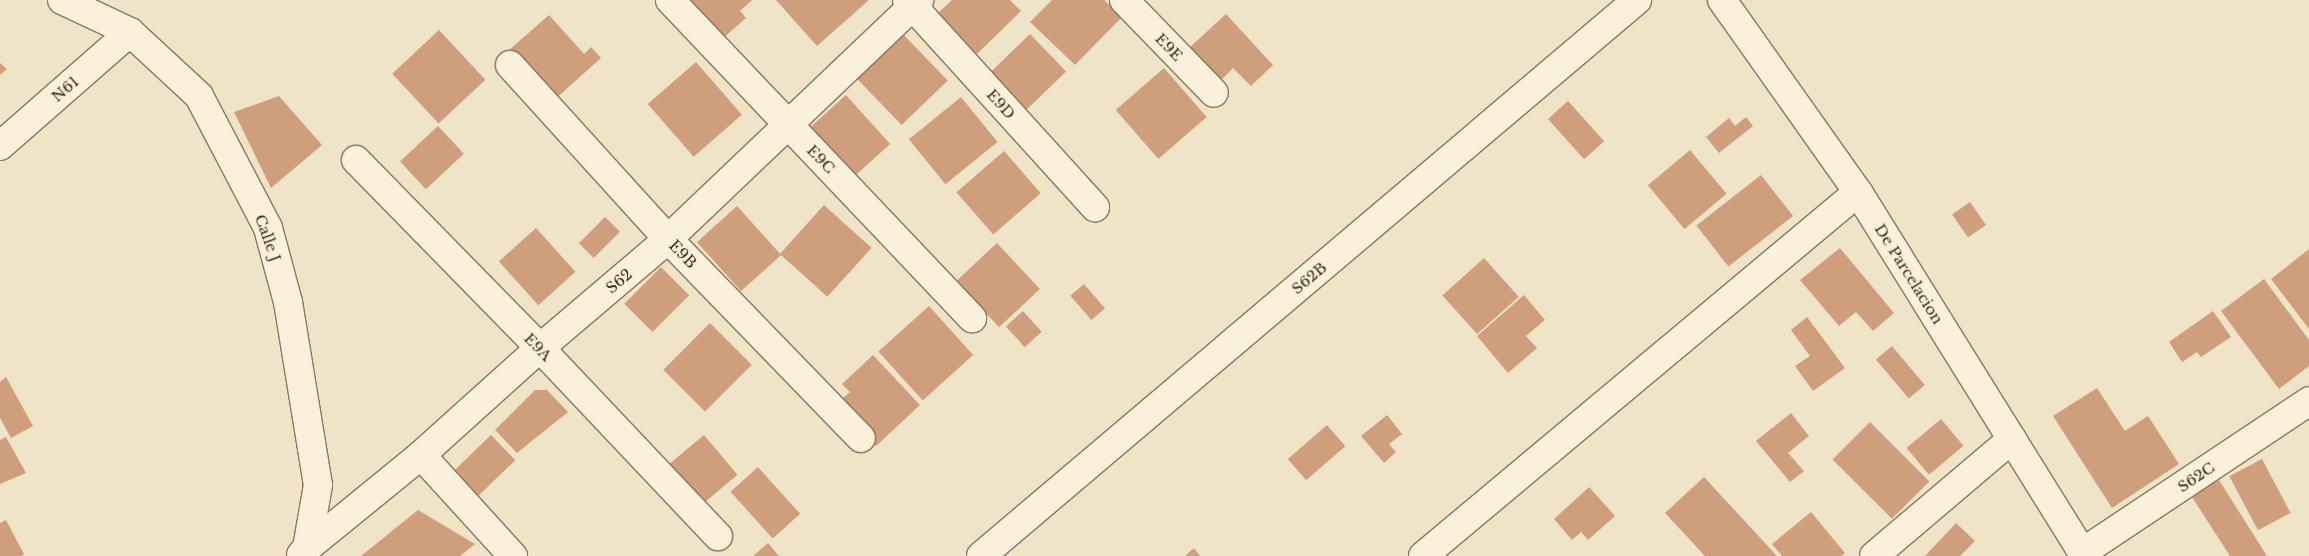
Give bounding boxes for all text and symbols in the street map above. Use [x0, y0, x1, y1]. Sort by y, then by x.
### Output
street label: E9E [1152, 29, 1186, 65]
street label: N61 [48, 72, 82, 106]
street label: E9D [983, 85, 1019, 123]
street label: E9C [803, 141, 839, 177]
street label: Calle J [251, 212, 285, 264]
street label: De Parcelacion [1871, 221, 1947, 327]
street label: E9B [665, 236, 701, 272]
street label: S62B [1288, 258, 1330, 298]
street label: S62 [602, 265, 636, 297]
street label: E9A [520, 329, 556, 365]
street label: S62C [2174, 458, 2218, 496]

